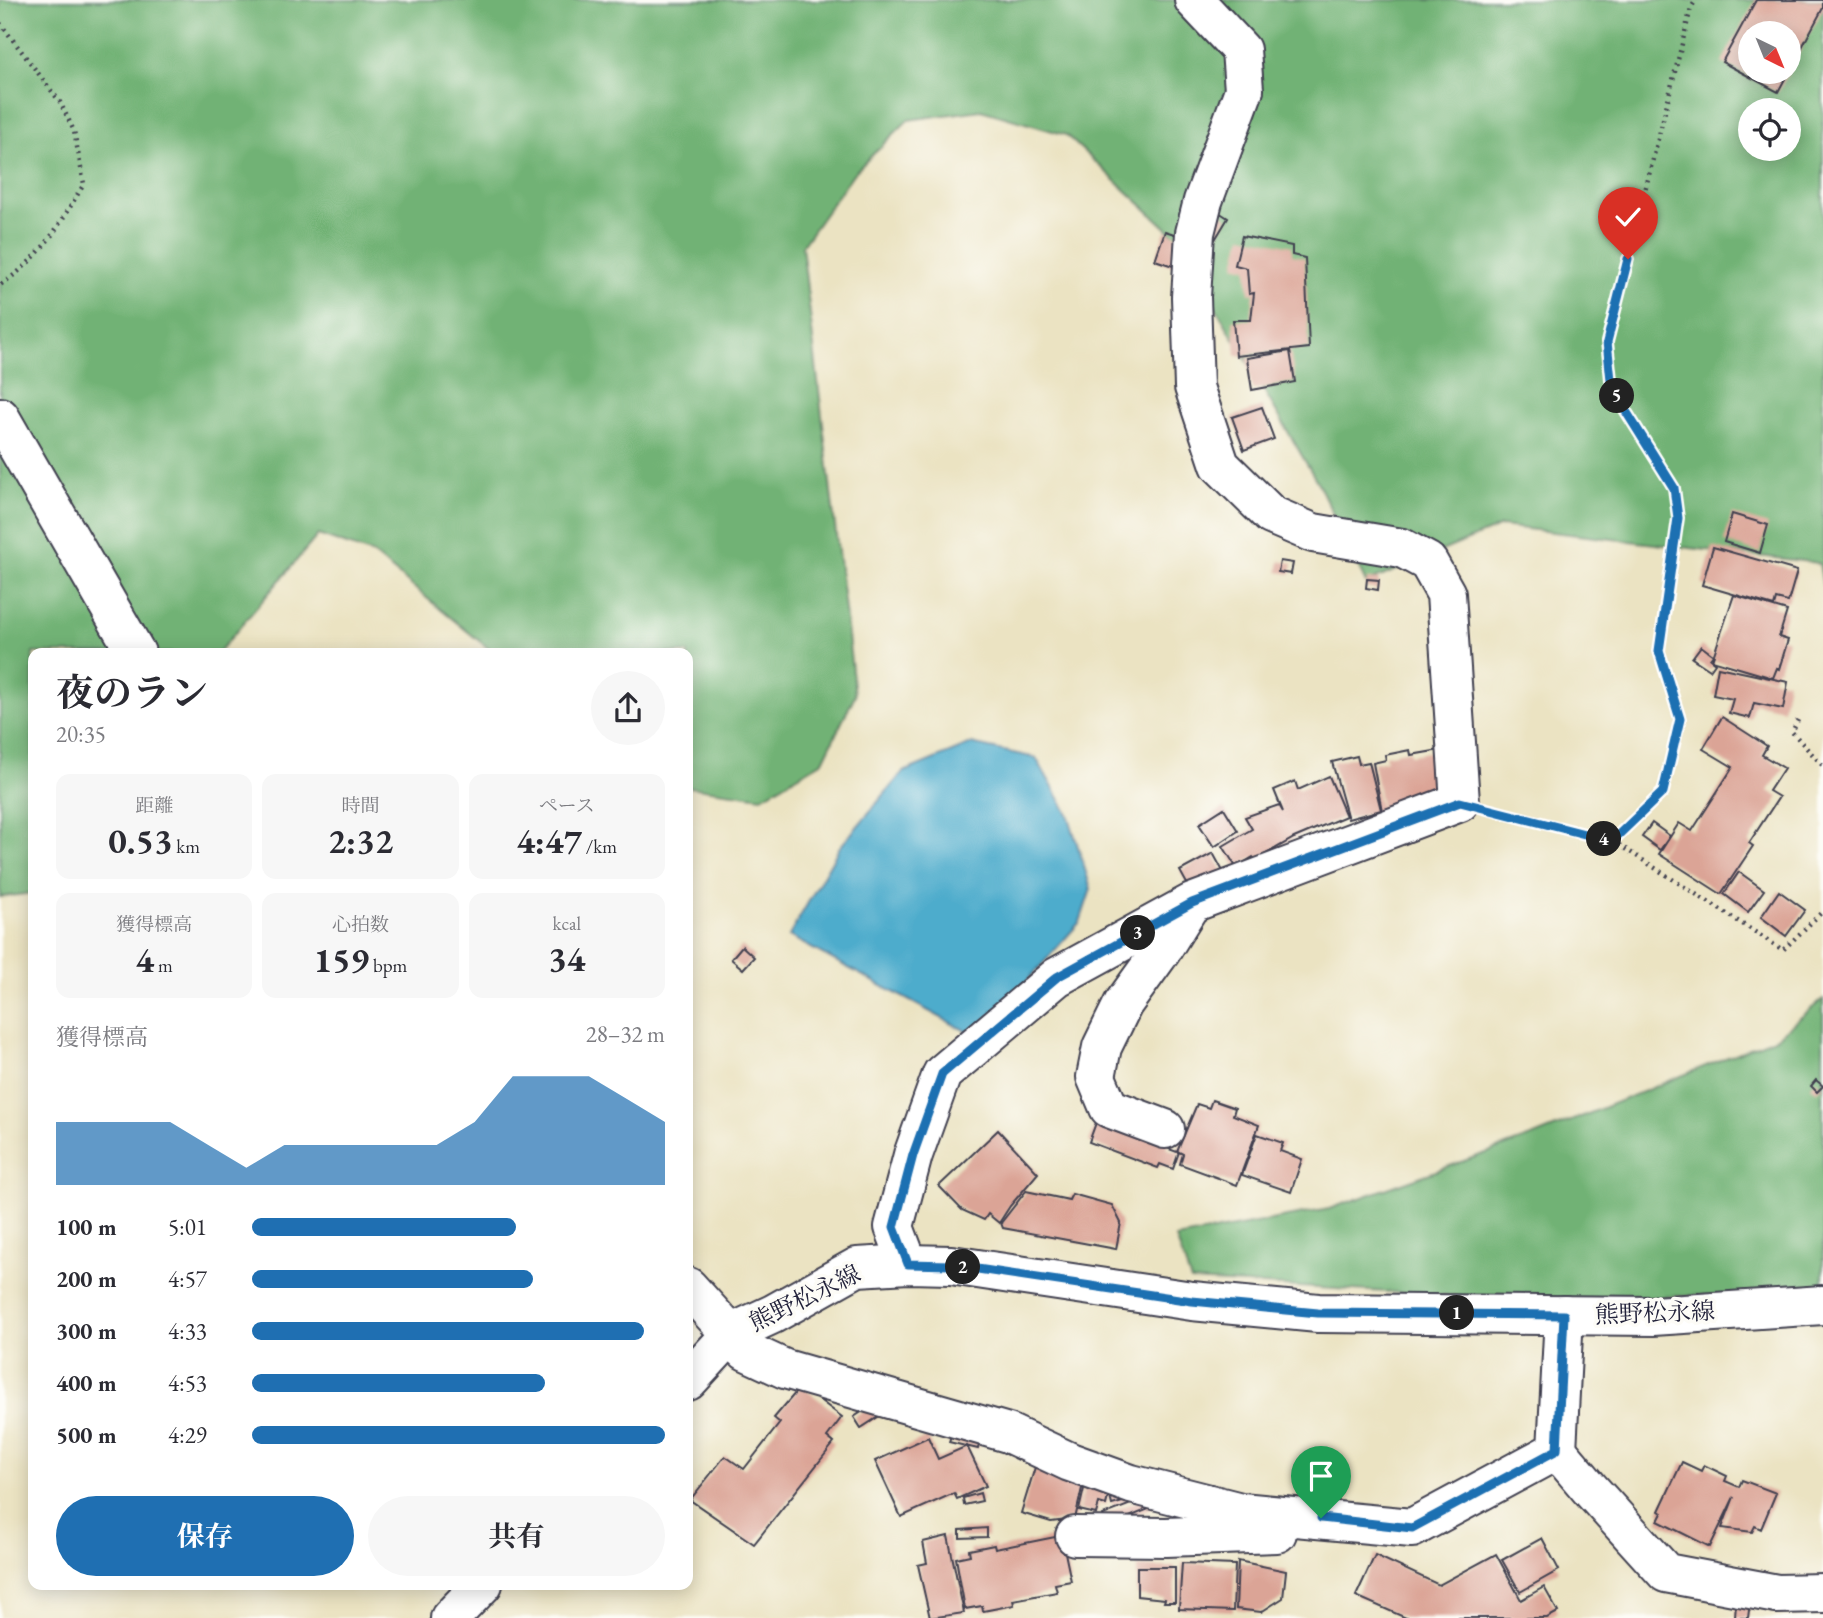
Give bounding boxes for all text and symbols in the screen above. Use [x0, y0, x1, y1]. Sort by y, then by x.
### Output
north arrow [1738, 21, 1801, 84]
map controls [1738, 21, 1801, 161]
button: locate [1738, 98, 1801, 161]
pin [1598, 187, 1658, 259]
icon: check [1609, 198, 1647, 236]
pin: 5 [1600, 378, 1634, 414]
text: 5 [1611, 383, 1622, 408]
text: 夜のラン [56, 668, 208, 717]
button: share [591, 671, 665, 745]
text: 20:35 [56, 719, 106, 749]
text: 距離 [135, 793, 173, 818]
text: 時間 [341, 793, 380, 818]
text: ペース [539, 793, 595, 818]
text: 0.53 [108, 818, 173, 863]
text: 2:32 [328, 818, 393, 863]
text: 4:47 [517, 818, 582, 863]
pin: 4 [1586, 822, 1622, 856]
text: 4 [1598, 826, 1609, 851]
text: km [173, 834, 200, 859]
text: /km [582, 834, 617, 859]
text: kcal [553, 911, 581, 936]
text: 獲得標高 [116, 912, 192, 937]
text: 心拍数 [332, 912, 389, 937]
pin: 3 [1120, 916, 1156, 950]
text: 3 [1132, 920, 1143, 945]
text: 34 [548, 936, 585, 981]
text: 4 [136, 937, 154, 982]
text: 159 [314, 937, 369, 982]
text: m [154, 953, 173, 978]
text: bpm [369, 953, 407, 978]
text: 28–32 m [586, 1019, 665, 1049]
text: 獲得標高 [56, 1022, 148, 1052]
text: 100 m [56, 1212, 117, 1242]
text: 5:01 [168, 1212, 207, 1242]
pin: 2 [946, 1250, 981, 1284]
text: 2 [957, 1254, 968, 1279]
street label: 熊野松永線 [744, 1257, 866, 1338]
text: 200 m [56, 1264, 117, 1294]
text: 4:57 [168, 1264, 207, 1294]
street label: 熊野松永線 [1594, 1295, 1715, 1330]
pin: 1 [1440, 1296, 1474, 1330]
text: 1 [1451, 1300, 1462, 1325]
text: 300 m [56, 1316, 117, 1346]
text: 4:33 [168, 1316, 207, 1346]
text: 400 m [56, 1368, 117, 1398]
text: 4:53 [168, 1368, 207, 1398]
text: 500 m [56, 1420, 117, 1450]
text: 4:29 [168, 1420, 207, 1450]
pin [1291, 1446, 1351, 1518]
icon: arrive [1302, 1457, 1340, 1495]
button: 保存 [56, 1496, 354, 1576]
button: 共有 [368, 1496, 665, 1576]

